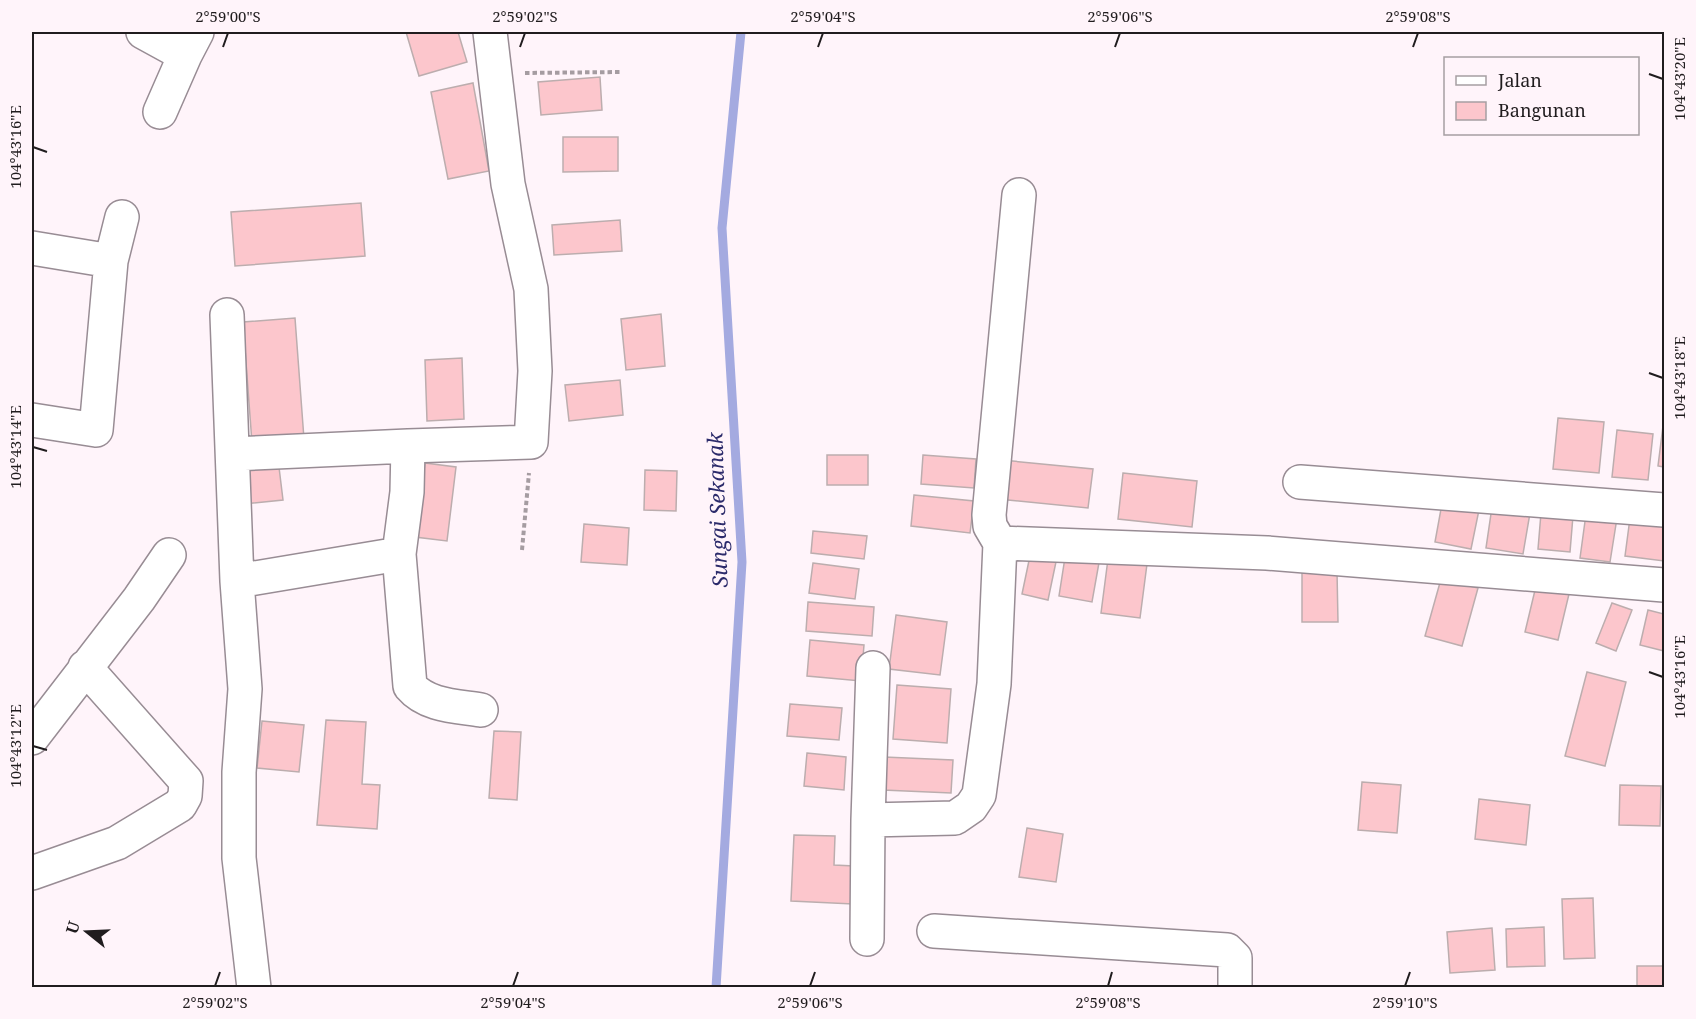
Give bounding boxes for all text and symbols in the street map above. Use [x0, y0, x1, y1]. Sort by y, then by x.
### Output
text: 2°59'00"S [195, 6, 261, 26]
text: 2°59'02"S [492, 6, 558, 26]
text: 2°59'04"S [790, 6, 856, 26]
text: 2°59'06"S [1087, 6, 1153, 26]
text: 2°59'08"S [1385, 6, 1451, 26]
text: 104°43'20"E [1669, 37, 1689, 121]
legend [1444, 57, 1639, 135]
text: Jalan [1497, 68, 1542, 92]
text: Bangunan [1498, 98, 1586, 122]
text: 104°43'16"E [5, 105, 25, 189]
text: 104°43'18"E [1669, 336, 1689, 420]
text: 104°43'14"E [5, 405, 25, 489]
water label: Sungai Sekanak [700, 431, 734, 588]
text: 104°43'16"E [1669, 635, 1689, 719]
text: 104°43'12"E [5, 704, 25, 788]
north arrow [57, 902, 117, 962]
text: U [60, 918, 85, 936]
text: 2°59'02"S [182, 992, 248, 1012]
text: 2°59'04"S [480, 992, 546, 1012]
text: 2°59'06"S [777, 992, 843, 1012]
text: 2°59'08"S [1075, 992, 1141, 1012]
text: 2°59'10"S [1372, 992, 1438, 1012]

